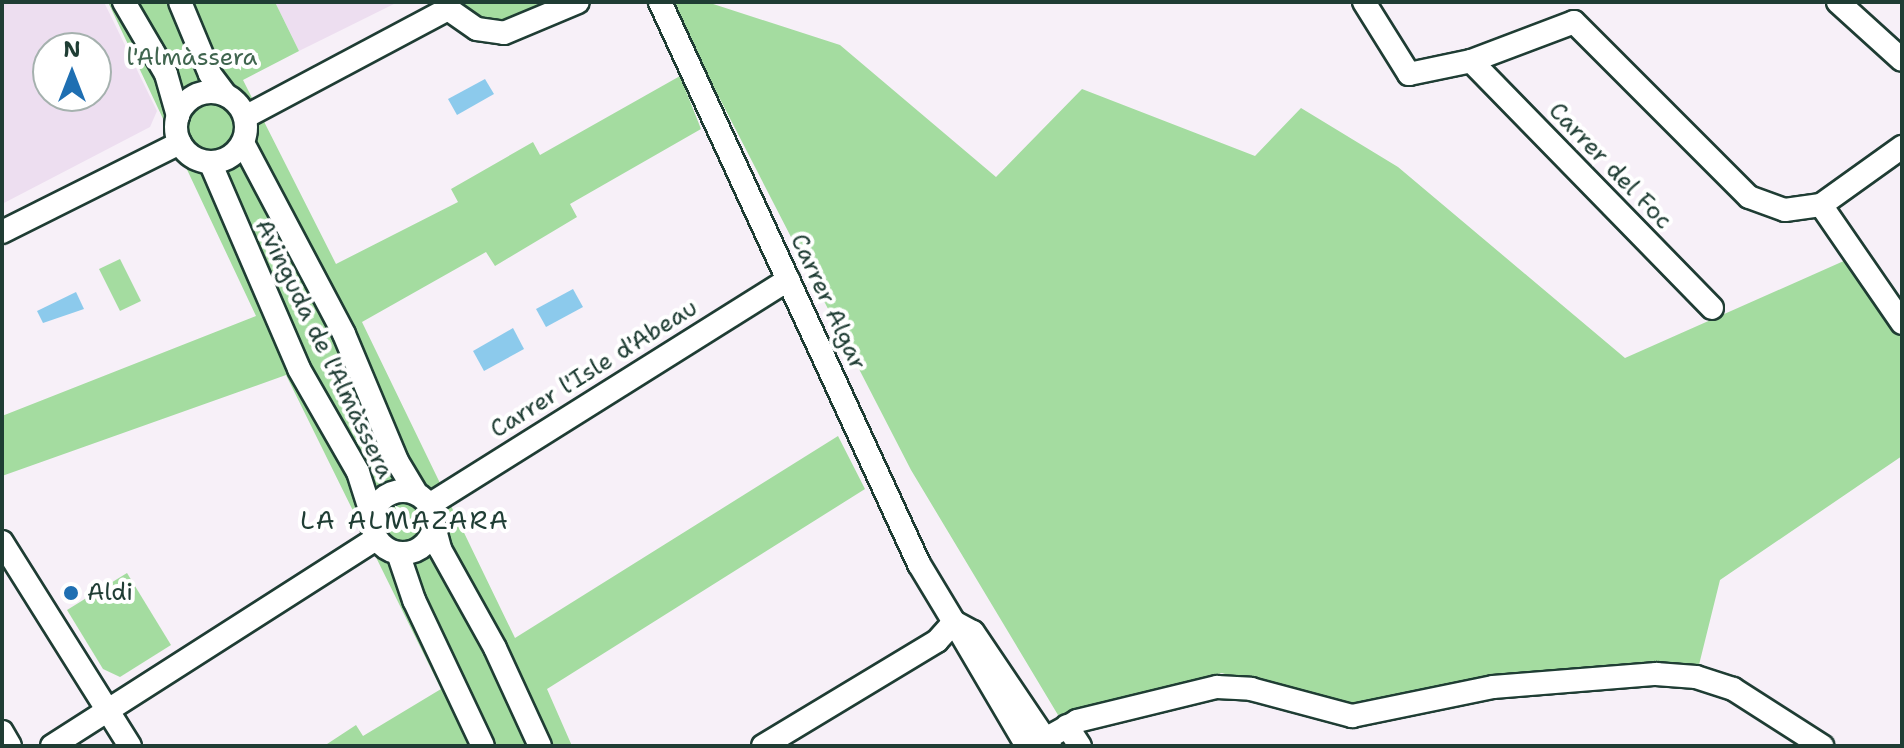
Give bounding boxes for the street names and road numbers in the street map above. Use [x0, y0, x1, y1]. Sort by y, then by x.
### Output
street label: Carrer del Foc [1542, 97, 1678, 235]
street label: Avinguda de l'Almàssera [249, 215, 399, 483]
street label: Carrer Algar [784, 229, 872, 375]
street label: Carrer l'Isle d'Abeau [485, 294, 703, 444]

